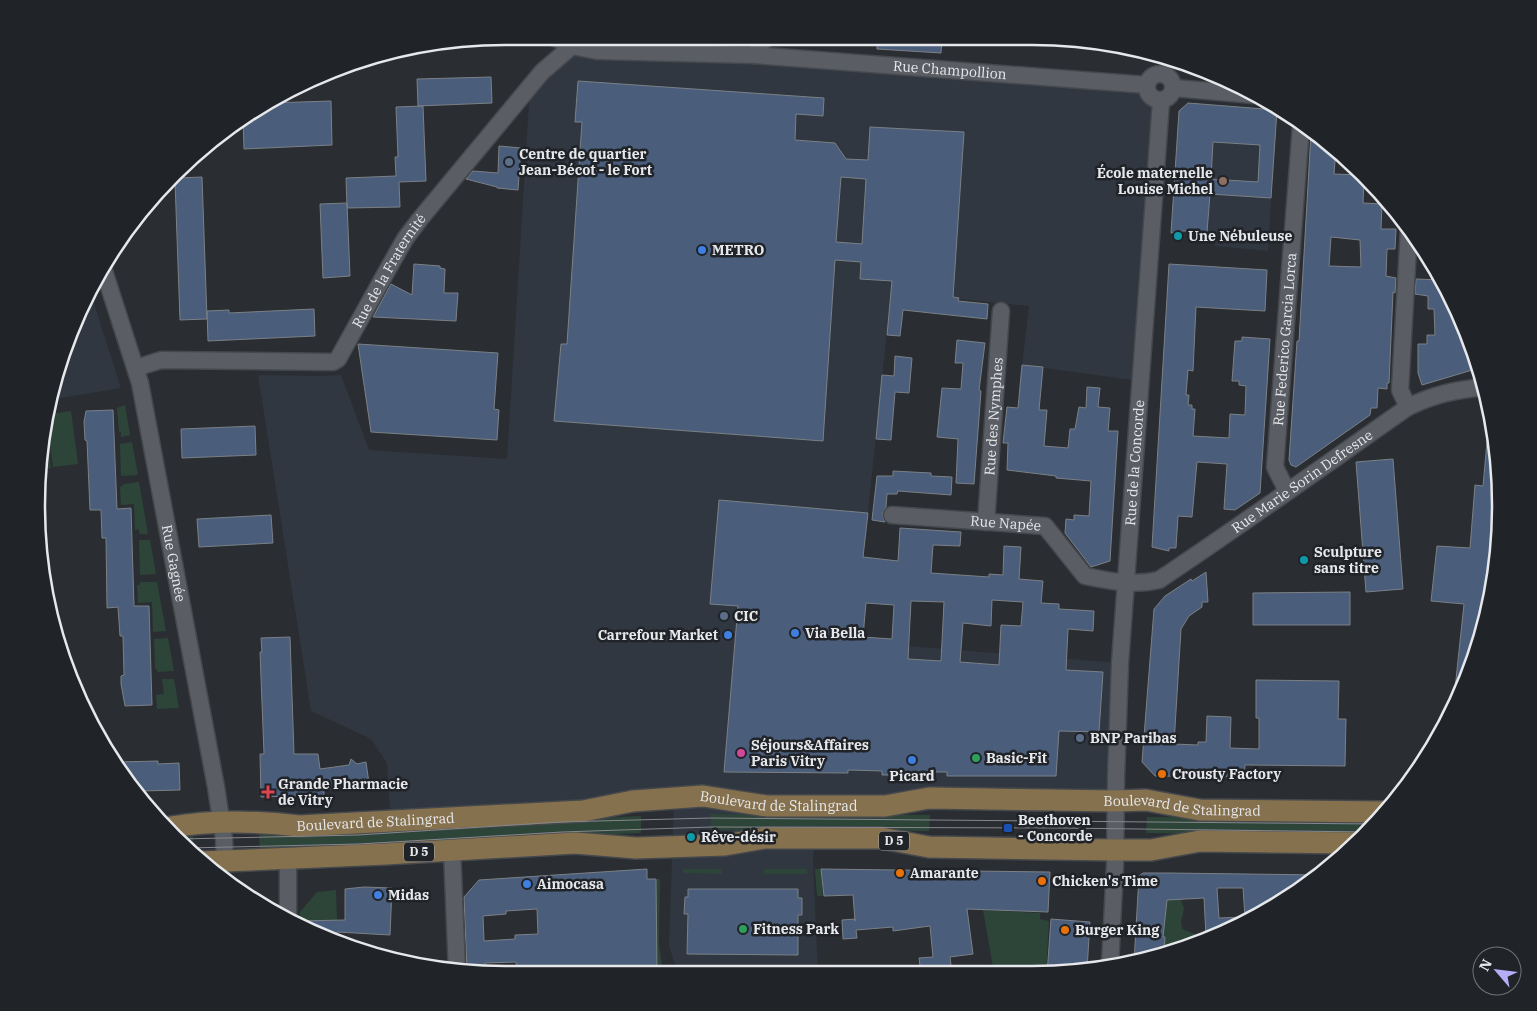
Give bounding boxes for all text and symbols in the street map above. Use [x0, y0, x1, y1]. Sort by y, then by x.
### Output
street label: Rue Champollion [892, 57, 1007, 83]
place label: Centre de quartier Jean-Bécot - le Fort [519, 145, 652, 179]
marker: Centre de quartier Jean-Bécot - le Fort [503, 156, 515, 168]
place label: École maternelle Louise Michel [1097, 163, 1213, 198]
marker: École maternelle Louise Michel [1217, 175, 1229, 187]
street label: Rue de la Fraternité [348, 210, 430, 331]
place label: Une Nébuleuse [1188, 227, 1292, 245]
marker: Une Nébuleuse [1172, 230, 1184, 242]
place label: METRO [712, 241, 764, 259]
marker: METRO [696, 244, 708, 256]
street label: Rue Federico Garcia Lorca [1269, 252, 1300, 426]
street label: Rue des Nymphes [980, 356, 1007, 476]
street label: Rue de la Concorde [1121, 399, 1148, 526]
street label: Rue Marie Sorin Defresne [1228, 426, 1376, 537]
street label: Rue Napée [970, 512, 1042, 535]
street label: Rue Gagnée [158, 523, 190, 603]
place label: Sculpture sans titre [1314, 543, 1382, 577]
marker: Sculpture sans titre [1298, 554, 1310, 566]
place label: CIC [734, 607, 758, 625]
marker: CIC [718, 610, 730, 622]
place label: Via Bella [805, 624, 865, 642]
place label: Carrefour Market [598, 626, 718, 644]
marker: Via Bella [789, 627, 801, 639]
marker: Carrefour Market [722, 629, 734, 641]
place label: BNP Paribas [1090, 729, 1177, 747]
marker: BNP Paribas [1074, 732, 1086, 744]
place label: Séjours&Affaires Paris Vitry [751, 736, 869, 770]
marker: Séjours&Affaires Paris Vitry [735, 747, 747, 759]
place label: Basic-Fit [986, 749, 1047, 767]
marker: Basic-Fit [970, 752, 982, 764]
marker: Picard [906, 754, 918, 766]
place label: Crousty Factory [1172, 765, 1281, 783]
place label: Picard [889, 767, 935, 785]
marker: Crousty Factory [1156, 768, 1168, 780]
place label: Grande Pharmacie de Vitry [278, 775, 408, 809]
marker: Grande Pharmacie de Vitry [262, 786, 274, 798]
street label: Boulevard de Stalingrad [699, 787, 858, 815]
street label: Boulevard de Stalingrad [1103, 791, 1261, 820]
street label: Boulevard de Stalingrad [296, 809, 455, 835]
place label: Beethoven - Concorde [1018, 811, 1093, 845]
marker: Beethoven - Concorde [1002, 822, 1014, 834]
place label: Rêve-désir [701, 828, 776, 846]
marker: Rêve-désir [685, 831, 697, 843]
road number: D 5 [879, 831, 909, 850]
road number: D 5 [404, 842, 434, 862]
place label: Amarante [910, 864, 979, 882]
marker: Amarante [894, 867, 906, 879]
place label: Chicken's Time [1052, 872, 1158, 890]
place label: Aimocasa [537, 875, 604, 893]
marker: Chicken's Time [1036, 875, 1048, 887]
marker: Aimocasa [521, 878, 533, 890]
place label: Midas [388, 886, 429, 904]
marker: Midas [372, 889, 384, 901]
place label: Fitness Park [753, 920, 839, 938]
place label: Burger King [1075, 921, 1160, 939]
marker: Fitness Park [737, 923, 749, 935]
marker: Burger King [1059, 924, 1071, 936]
north arrow [1472, 946, 1522, 996]
text: N [1475, 956, 1496, 974]

